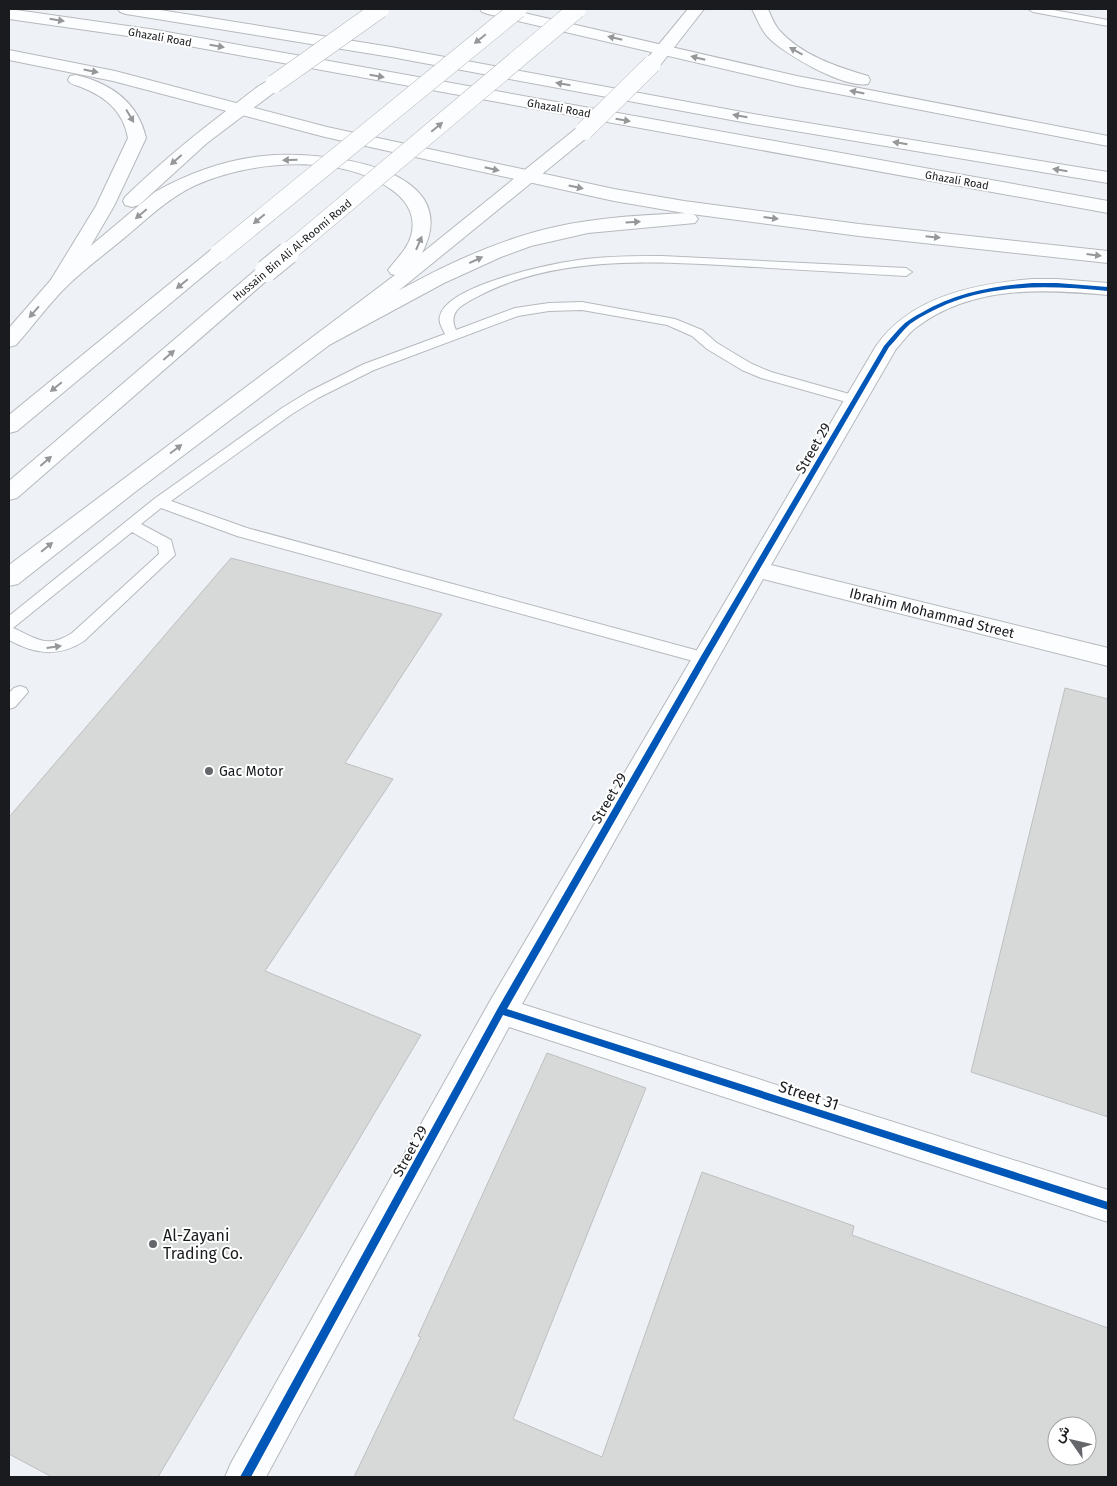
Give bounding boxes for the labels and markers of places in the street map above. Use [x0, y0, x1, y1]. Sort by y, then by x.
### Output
place label: Gac Motor [219, 763, 284, 780]
marker: Gac Motor [203, 765, 215, 777]
place label: Al-Zayani Trading Co. [163, 1226, 243, 1263]
marker: Al-Zayani Trading Co. [147, 1238, 159, 1250]

